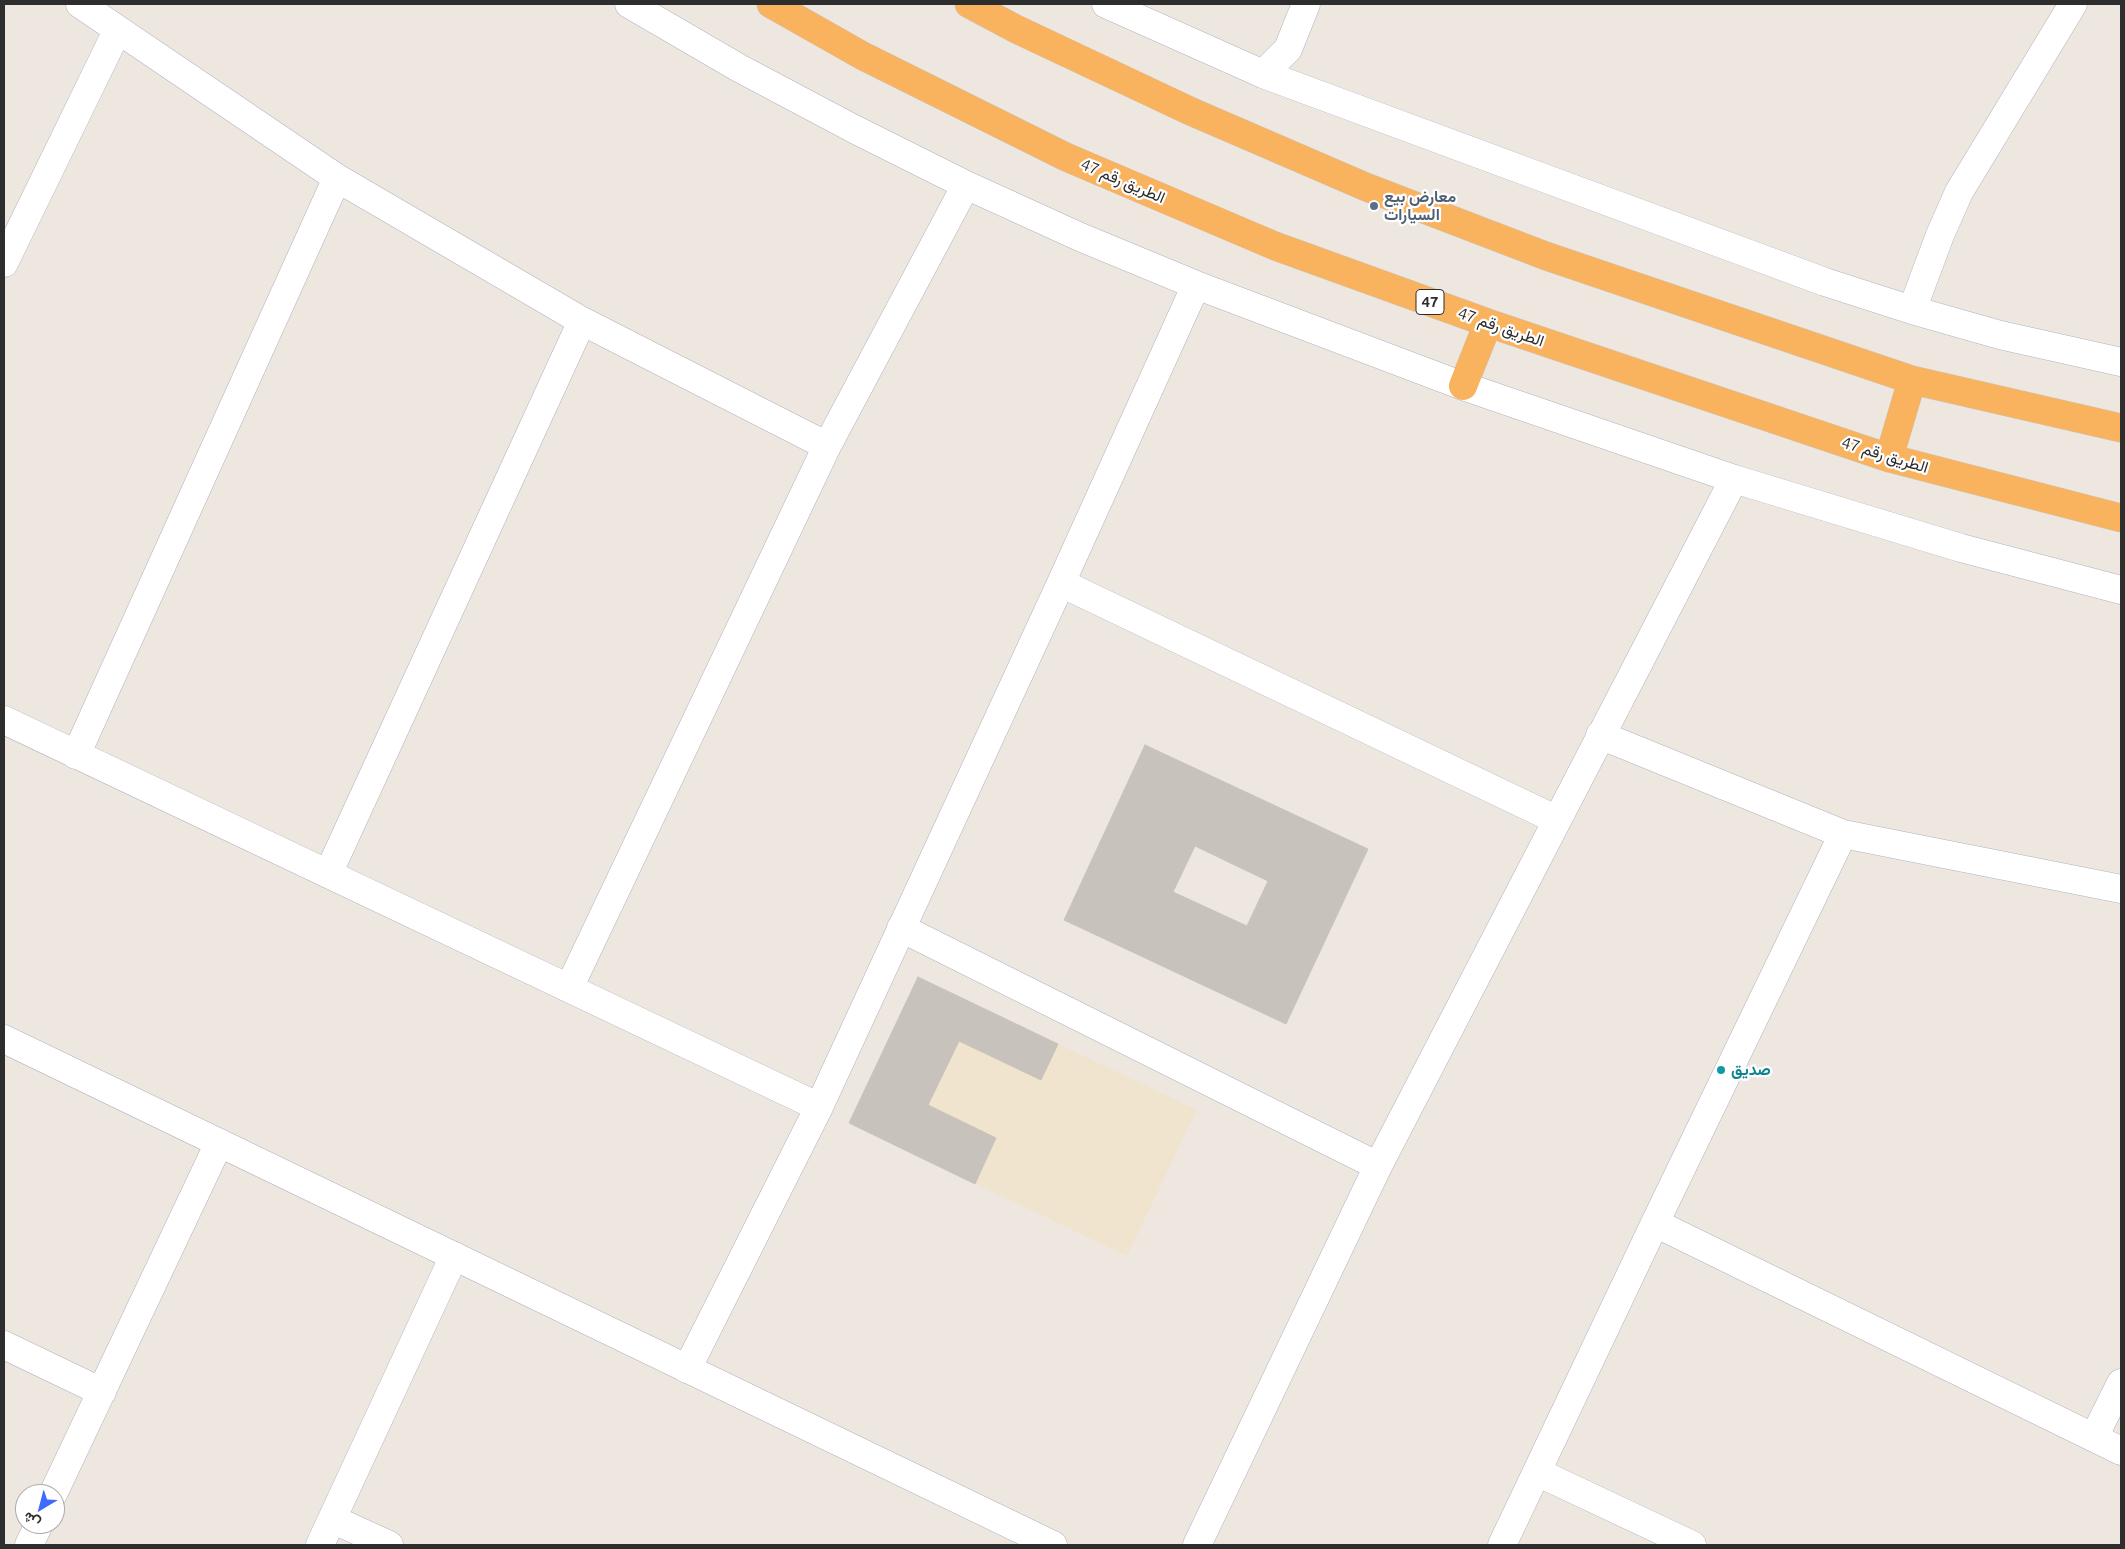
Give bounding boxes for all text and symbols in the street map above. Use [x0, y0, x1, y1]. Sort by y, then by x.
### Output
street label: الطريق رقم 47 [1078, 155, 1168, 207]
place label: معارض بيع السيارات [1384, 187, 1456, 225]
marker: معارض بيع السيارات [1368, 200, 1380, 212]
road number: 47 [1416, 290, 1444, 314]
street label: الطريق رقم 47 [1455, 303, 1547, 351]
street label: الطريق رقم 47 [1839, 433, 1931, 477]
place label: صديق [1731, 1060, 1771, 1080]
marker: صديق [1715, 1064, 1727, 1076]
north arrow [15, 1484, 65, 1534]
text: ش [20, 1509, 43, 1532]

